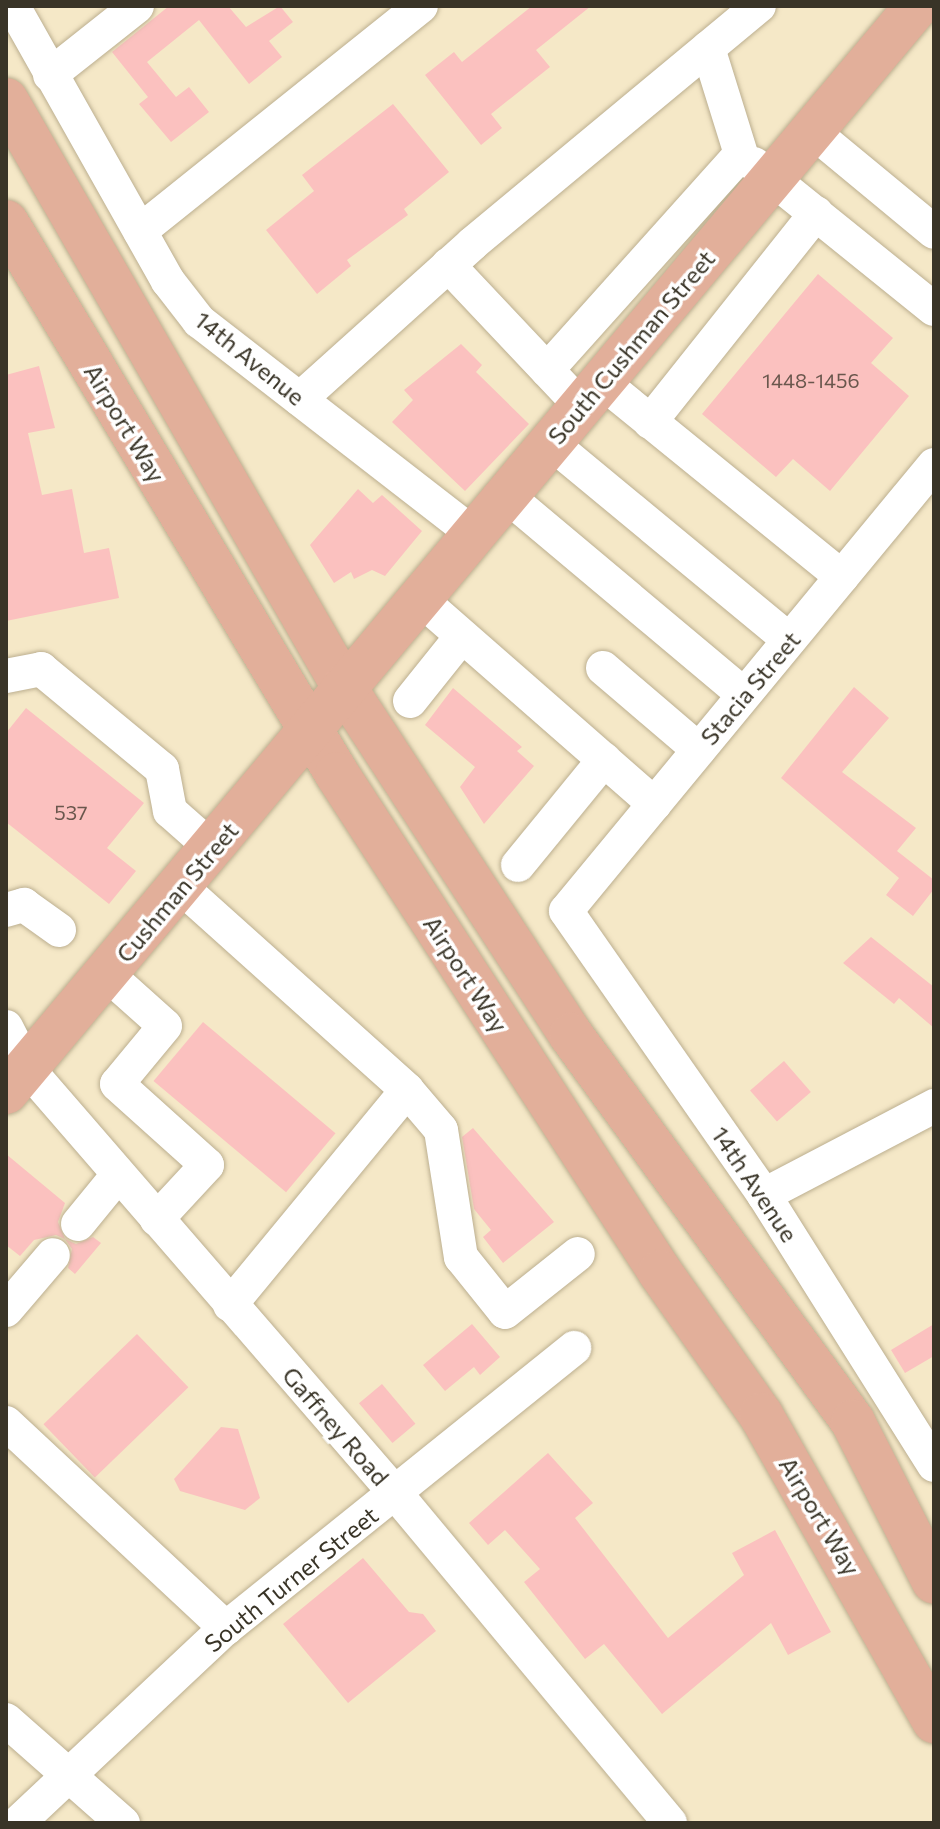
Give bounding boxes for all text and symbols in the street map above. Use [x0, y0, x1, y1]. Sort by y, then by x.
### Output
street label: South Cushman Street [541, 244, 721, 450]
street label: 14th Avenue [189, 305, 311, 411]
street label: Airport Way [78, 359, 172, 487]
house number: 1448-1456 [762, 368, 860, 392]
street label: Stacia Street [694, 625, 806, 751]
house number: 537 [54, 800, 88, 824]
street label: Cushman Street [110, 816, 244, 968]
street label: Airport Way [418, 910, 514, 1038]
street label: 14th Avenue [706, 1121, 804, 1247]
street label: Gaffney Road [277, 1361, 395, 1491]
street label: Airport Way [773, 1452, 867, 1580]
street label: South Turner Street [198, 1500, 384, 1658]

